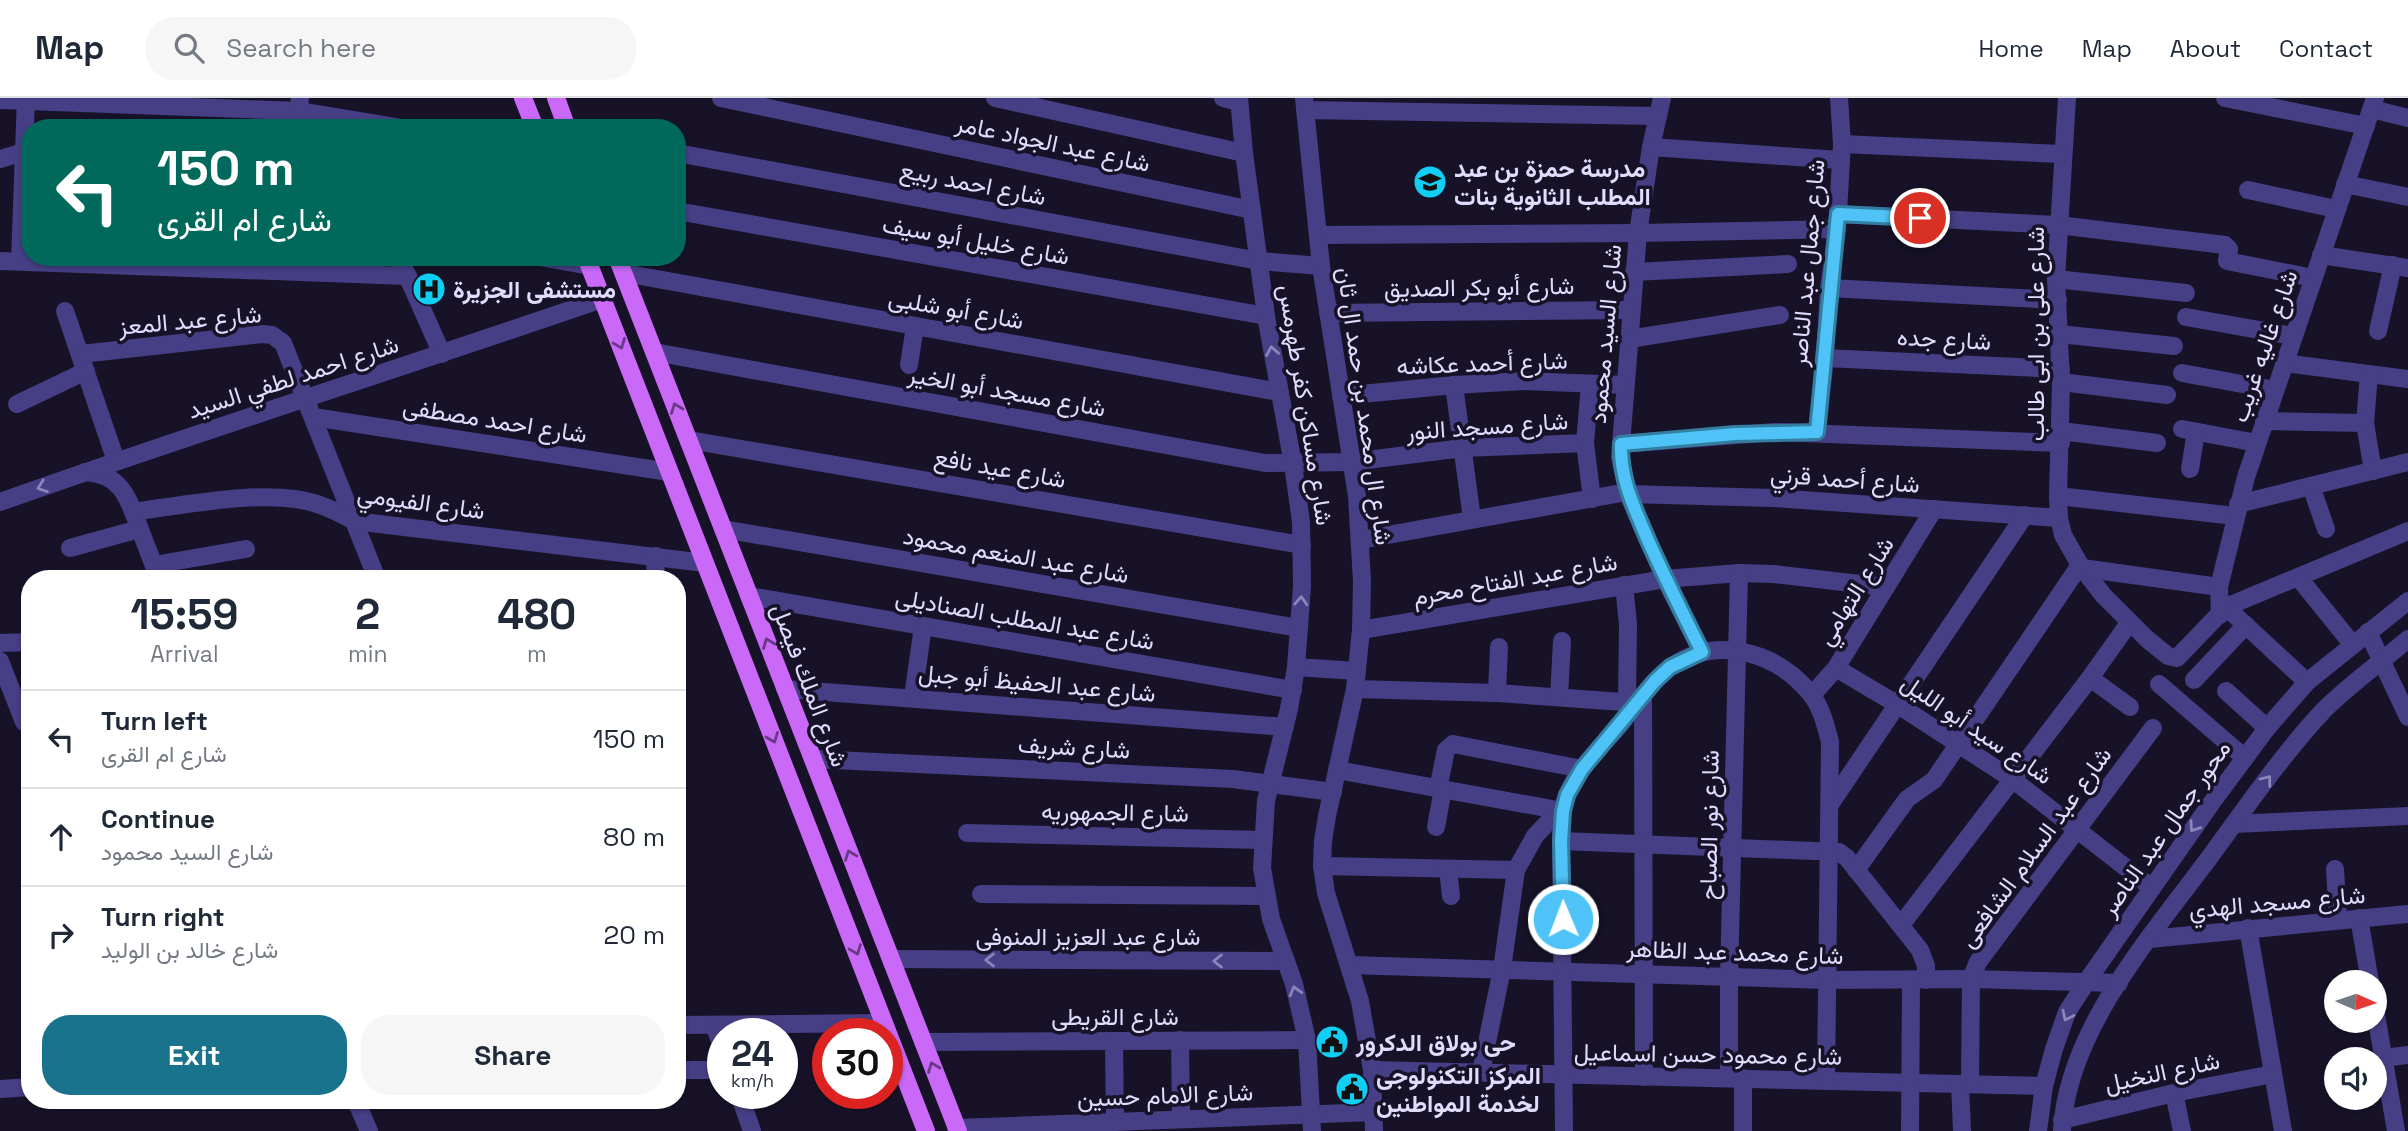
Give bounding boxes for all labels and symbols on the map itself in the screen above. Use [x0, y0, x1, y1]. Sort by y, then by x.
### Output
street label: شارع عبد الجواد عامر [952, 107, 1153, 180]
place label: مدرسة حمزة بن عبد المطلب الثانوية بنات [1454, 153, 1651, 212]
street label: شارع احمد ربيع [897, 154, 1049, 214]
street label: شارع جمال عبد الناصر [1782, 158, 1833, 369]
school or university icon: مدرسة حمزة بن عبد المطلب الثانوية بنات [1411, 163, 1449, 201]
pin [1890, 188, 1950, 248]
street label: شارع خليل أبو سيف [880, 208, 1072, 273]
street label: شارع على بن ابى طالب [2020, 227, 2052, 441]
street label: شارع السيد محمود [1582, 243, 1629, 425]
street label: شارع ال محمد بن حمد ال ثان [1329, 265, 1400, 547]
street label: شارع غاليه غريب [2223, 266, 2305, 427]
hospital icon: مستشفى الجزيرة [410, 270, 448, 308]
street label: شارع أبو بكر الصديق [1383, 270, 1575, 305]
place label: مستشفى الجزيرة [453, 274, 616, 305]
street label: شارع أبو شلبى [886, 282, 1026, 337]
street label: شارع مساكن كفر طهرمس [1271, 282, 1340, 528]
street label: شارع عبد المعز [116, 298, 263, 343]
street label: شارع جده [1896, 321, 1992, 358]
street label: شارع احمد لطفي السيد [184, 328, 404, 430]
one-way arrow [611, 337, 625, 349]
one-way arrow [1265, 345, 1280, 357]
street label: شارع أحمد عكاشه [1396, 345, 1568, 382]
street label: شارع مسجد أبو الخير [905, 358, 1108, 425]
street label: شارع احمد مصطفى [401, 390, 589, 451]
one-way arrow [671, 403, 685, 415]
street label: شارع مسجد النور [1404, 405, 1569, 448]
street label: شارع عيد نافع [931, 441, 1068, 497]
street label: شارع أحمد قرني [1769, 458, 1921, 504]
street label: شارع الفيومي [355, 478, 487, 530]
one-way arrow [36, 479, 49, 493]
street label: شارع عبد المنعم محمود [901, 520, 1131, 591]
street label: شارع التهامي [1809, 531, 1904, 653]
street label: شارع عبد الفتاح محرم [1410, 546, 1620, 613]
street label: شارع عبد المطلب الصناديلى [893, 581, 1157, 658]
one-way arrow [1293, 595, 1308, 606]
street label: شارع الملك فيصل [764, 599, 855, 772]
one-way arrow [762, 638, 776, 650]
street label: شارع عبد الحفيظ أبو جبل [917, 657, 1157, 710]
street label: شارع سيد أبو الليل [1895, 667, 2059, 792]
street label: شارع شريف [1017, 729, 1131, 766]
one-way arrow [765, 732, 779, 744]
street label: محور جمال عبد الناصر [2092, 734, 2237, 923]
street label: شارع عبد السلام الشافعى [1952, 740, 2119, 954]
street label: شارع نور الصباح [1692, 750, 1727, 900]
one-way arrow [2258, 776, 2271, 788]
street label: شارع الجمهوريه [1041, 795, 1189, 830]
one-way arrow [2190, 819, 2202, 832]
one-way arrow [845, 850, 859, 862]
street label: شارع مسجد الهدي [2188, 879, 2367, 929]
position arrow [1526, 882, 1600, 956]
street label: شارع عبد العزيز المنوفى [976, 921, 1200, 953]
street label: شارع محمد عبد الظاهر [1625, 933, 1844, 972]
one-way arrow [847, 944, 861, 956]
one-way arrow [984, 952, 995, 968]
one-way arrow [1212, 953, 1222, 969]
north arrow [2324, 970, 2387, 1032]
one-way arrow [1289, 985, 1304, 997]
street label: شارع القريطى [1051, 1001, 1179, 1033]
one-way arrow [2061, 1009, 2075, 1021]
speed limit sign: 30 [812, 1018, 903, 1109]
public building icon: حى بولاق الدكرور [1313, 1023, 1351, 1061]
place label: حى بولاق الدكرور [1355, 1027, 1516, 1058]
street label: شارع محمود حسن اسماعيل [1574, 1036, 1842, 1073]
street label: شارع النخيل [2102, 1045, 2223, 1100]
place label: المركز التكنولوجى لخدمة المواطنين [1376, 1060, 1541, 1119]
one-way arrow [927, 1062, 941, 1074]
public building icon: المركز التكنولوجى لخدمة المواطنين [1333, 1070, 1371, 1108]
street label: شارع الامام حسين [1076, 1076, 1254, 1115]

